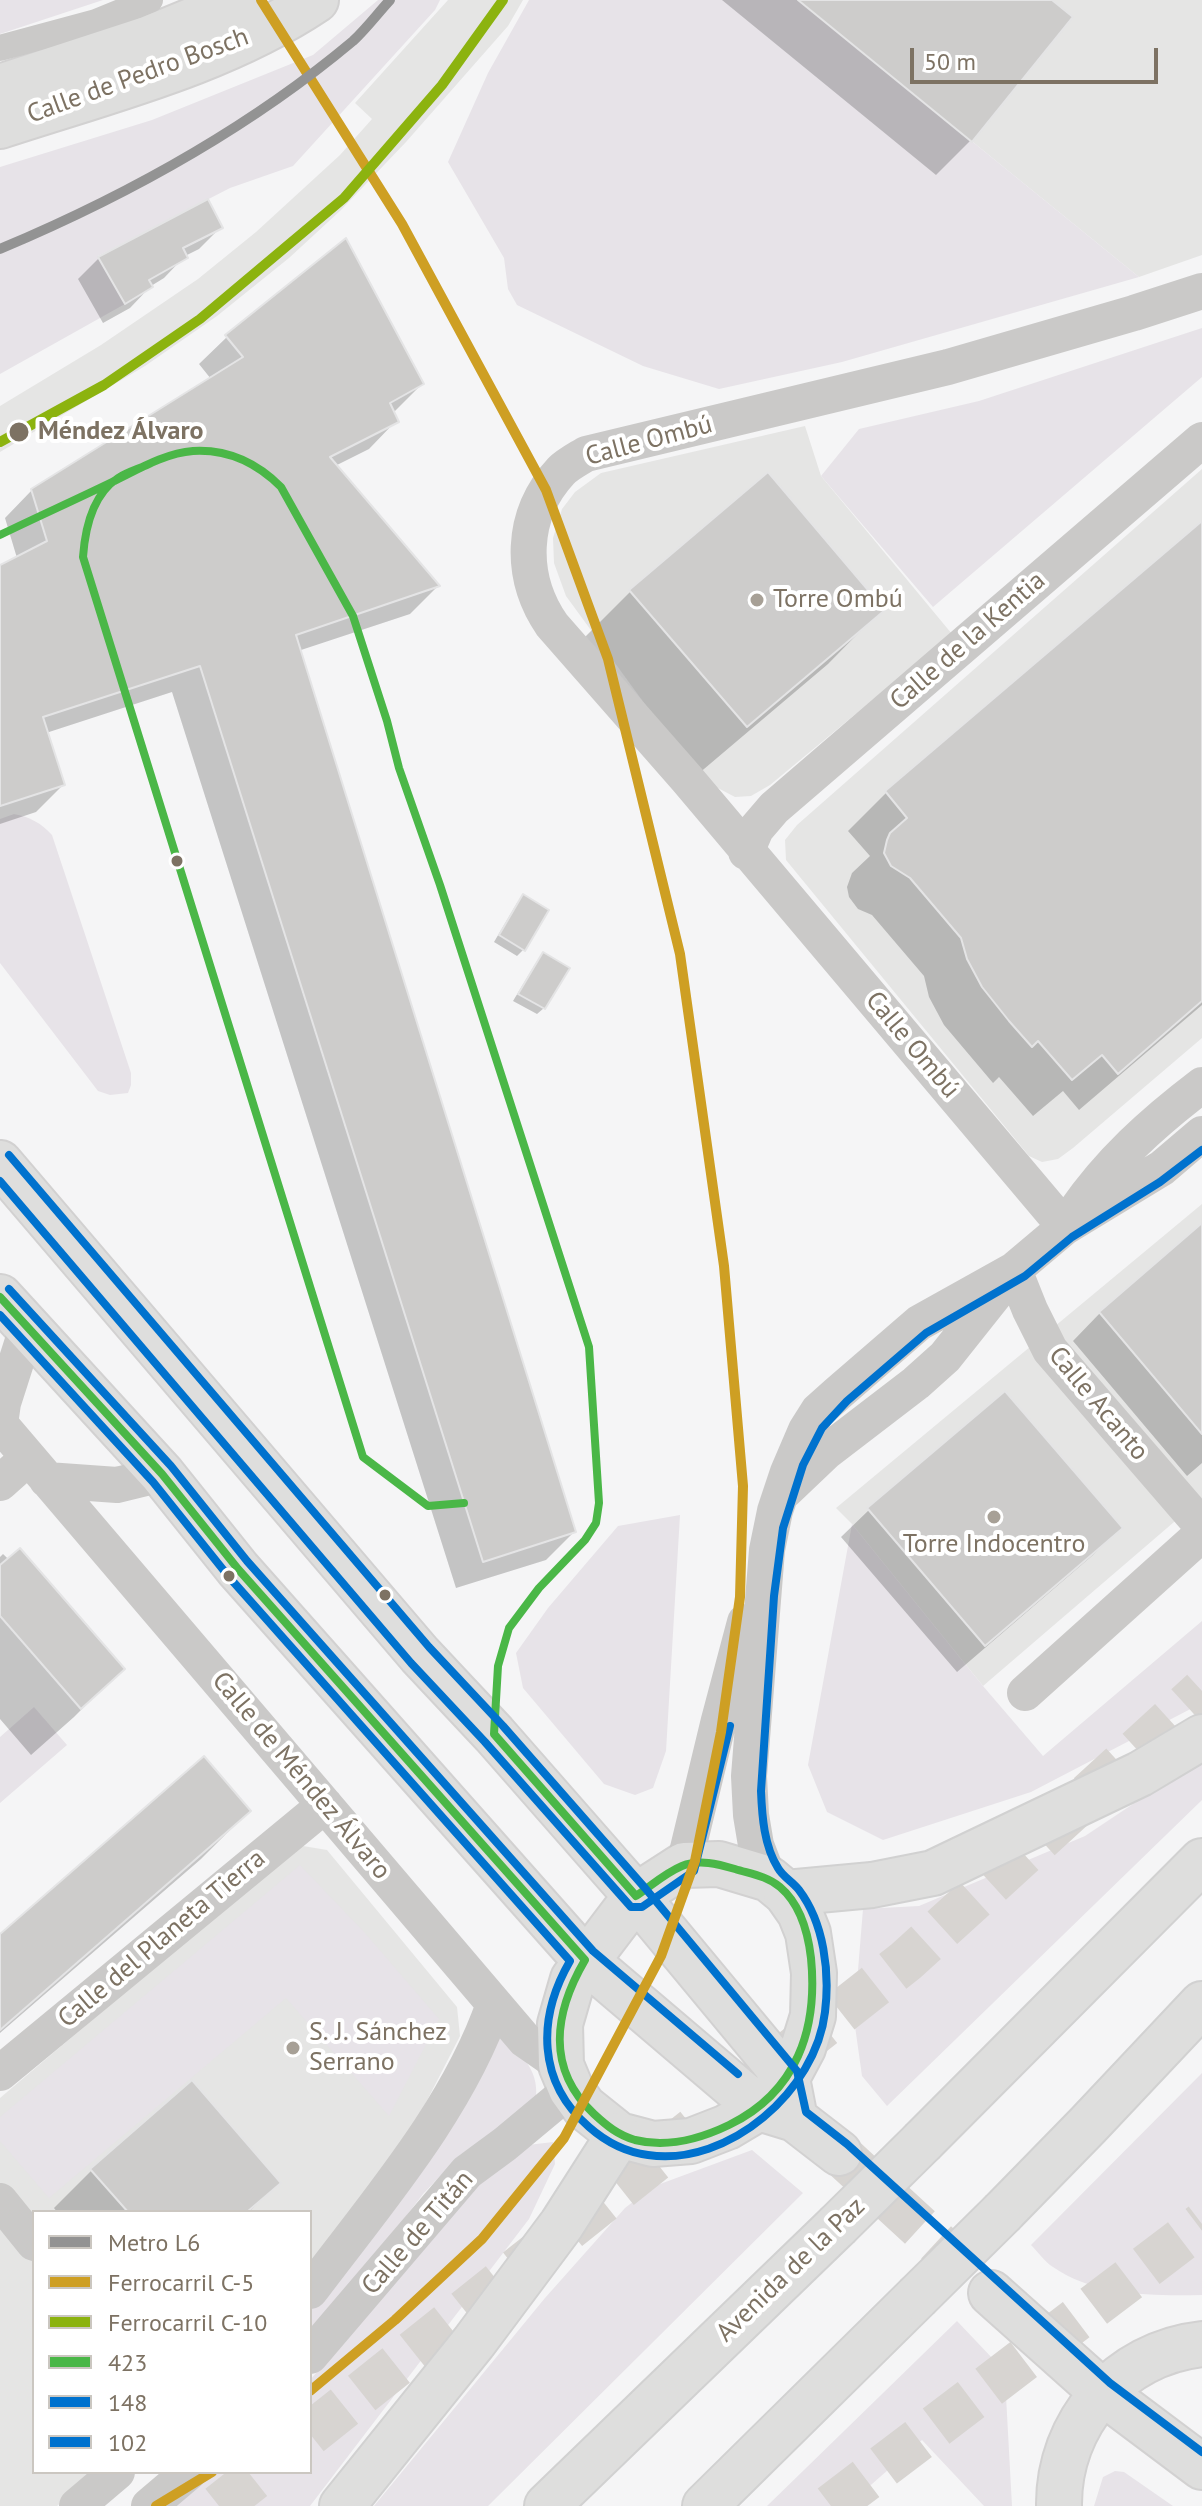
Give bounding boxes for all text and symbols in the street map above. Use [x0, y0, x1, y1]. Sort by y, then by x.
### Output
street label: Calle de Pedro Bosch [23, 21, 253, 131]
scale bar [914, 32, 1162, 82]
text: 50 m [924, 46, 976, 77]
street label: Calle Ombú [582, 409, 716, 473]
place label: Méndez Álvaro [38, 416, 204, 448]
marker: Méndez Álvaro [7, 420, 31, 444]
street label: Calle de la Kentia [884, 565, 1052, 717]
place label: Torre Ombú [773, 584, 903, 616]
marker: Torre Ombú [748, 591, 766, 609]
unlabelled marker [169, 853, 185, 869]
street label: Calle Ombú [858, 985, 966, 1105]
street label: Calle Acanto [1041, 1341, 1155, 1467]
marker: Torre Indocentro [985, 1508, 1003, 1526]
place label: Torre Indocentro [903, 1529, 1085, 1561]
unlabelled marker [221, 1568, 237, 1584]
unlabelled marker [377, 1587, 393, 1603]
street label: Calle de Méndez Álvaro [205, 1666, 397, 1886]
street label: Calle del Planeta Tierra [52, 1843, 272, 2035]
place label: S. J. Sánchez Serrano [309, 2017, 447, 2078]
marker: S. J. Sánchez Serrano [284, 2039, 302, 2057]
street label: Calle de Titán [356, 2165, 480, 2301]
street label: Avenida de la Paz [710, 2191, 872, 2349]
legend [32, 2210, 312, 2474]
text: Metro L6 [108, 2227, 200, 2258]
text: Ferrocarril C-5 [108, 2267, 254, 2298]
text: Ferrocarril C-10 [108, 2307, 267, 2338]
text: 423 [108, 2347, 147, 2378]
text: 148 [108, 2387, 147, 2418]
text: 102 [108, 2427, 147, 2458]

